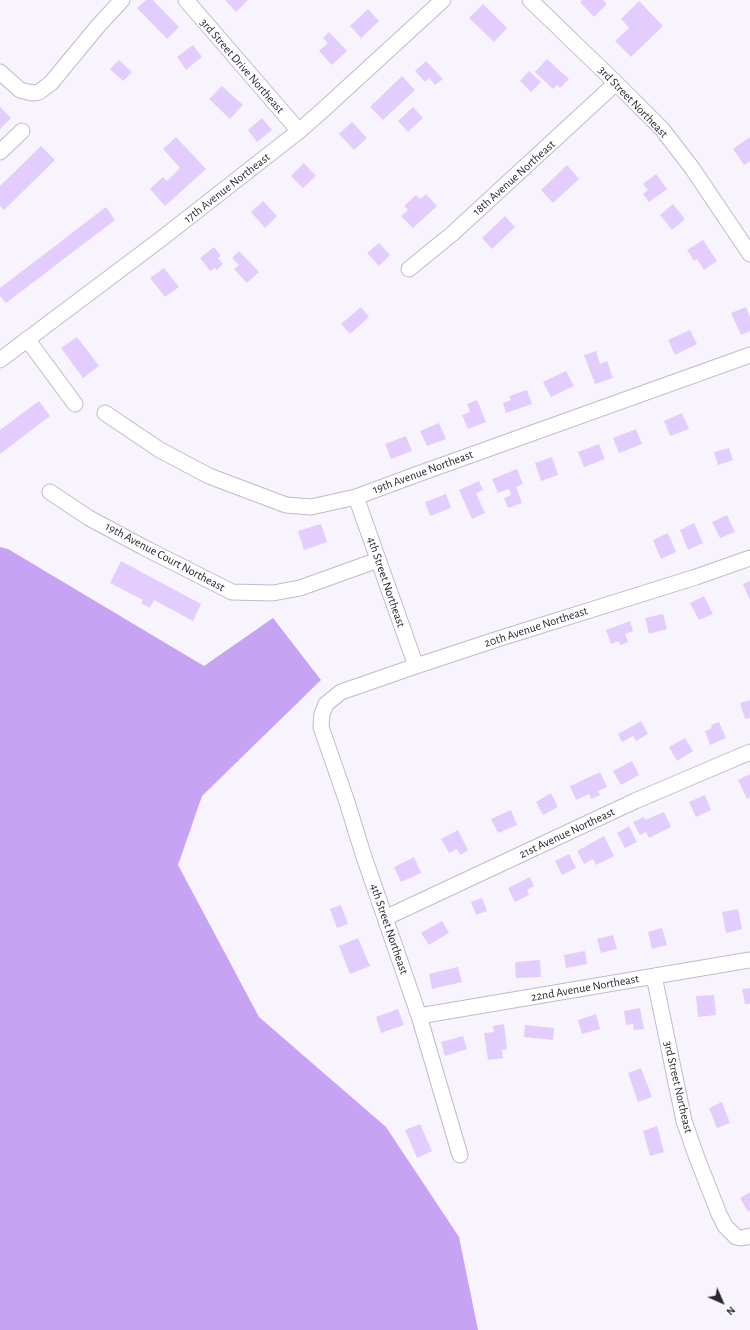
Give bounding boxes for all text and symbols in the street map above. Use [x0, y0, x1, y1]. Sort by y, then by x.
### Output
street label: 3rd Street Drive Northeast [197, 16, 287, 116]
street label: 3rd Street Northeast [595, 63, 671, 141]
street label: 18th Avenue Northeast [470, 137, 558, 219]
street label: 17th Avenue Northeast [181, 150, 273, 226]
street label: 19th Avenue Northeast [371, 447, 475, 497]
street label: 19th Avenue Court Northeast [103, 519, 227, 595]
street label: 4th Street Northeast [364, 535, 408, 629]
street label: 20th Avenue Northeast [483, 603, 589, 651]
street label: 21st Avenue Northeast [517, 805, 617, 861]
street label: 4th Street Northeast [367, 882, 411, 976]
street label: 22nd Avenue Northeast [530, 971, 640, 1005]
street label: 3rd Street Northeast [660, 1039, 696, 1135]
north arrow [702, 1282, 742, 1322]
text: N [724, 1304, 737, 1317]

